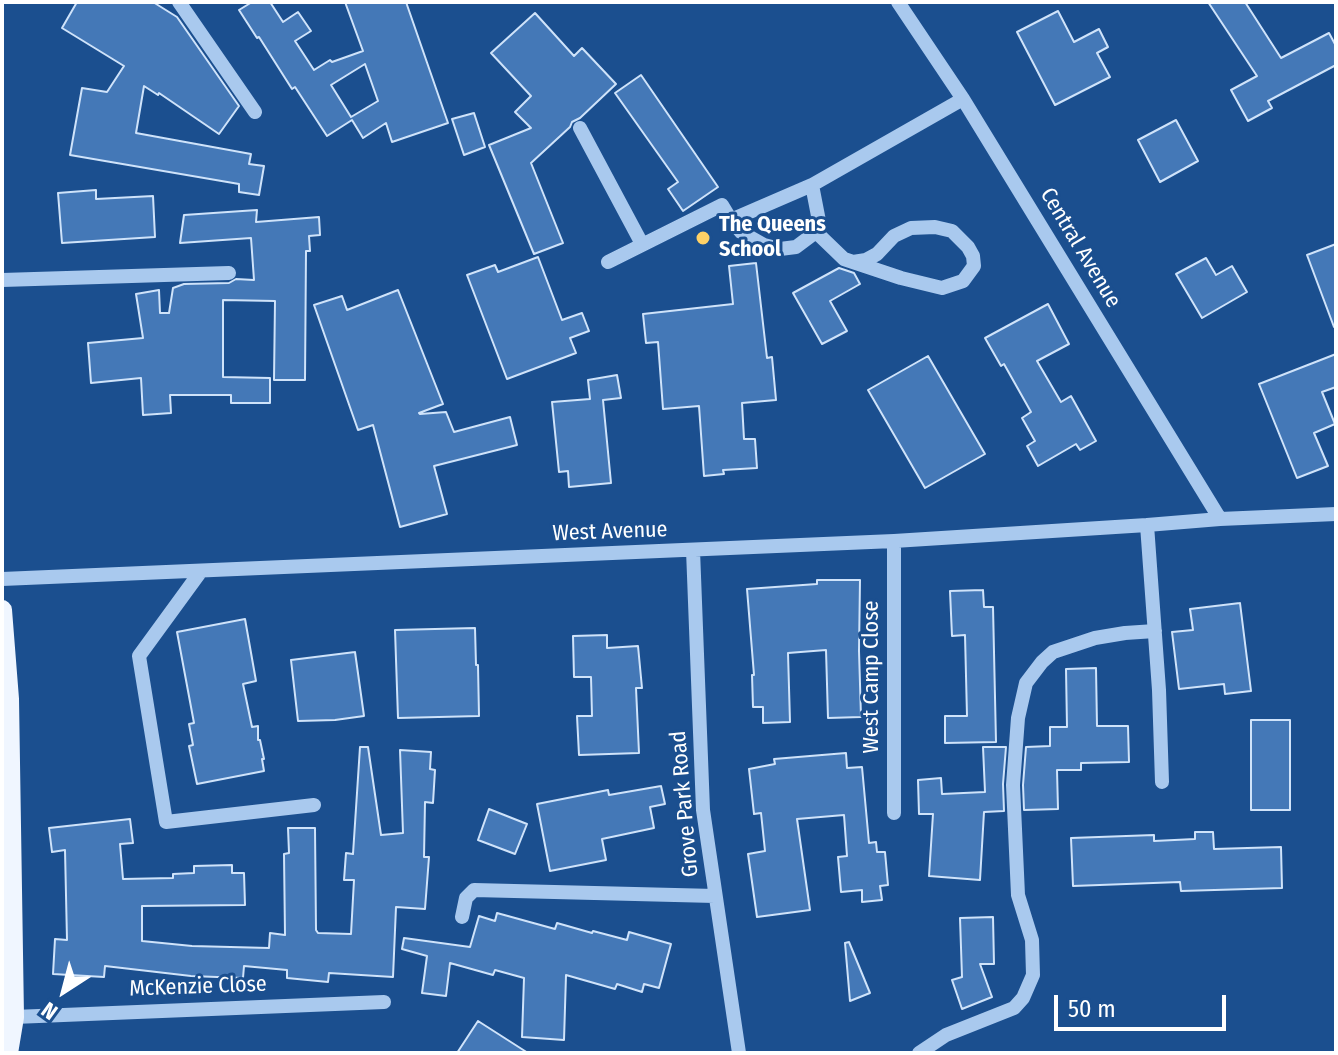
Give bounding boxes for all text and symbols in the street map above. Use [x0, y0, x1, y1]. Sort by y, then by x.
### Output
street label: Central Avenue [1034, 183, 1126, 313]
place label: The Queens School [719, 212, 826, 264]
marker: The Queens School [694, 229, 712, 247]
street label: West Avenue [552, 517, 668, 547]
street label: West Camp Close [859, 601, 885, 753]
street label: Grove Park Road [665, 730, 705, 878]
north arrow [24, 951, 104, 1031]
street label: McKenzie Close [129, 971, 267, 1003]
scale bar [1058, 979, 1230, 1029]
text: 50 m [1068, 995, 1116, 1023]
text: N [36, 996, 63, 1026]

